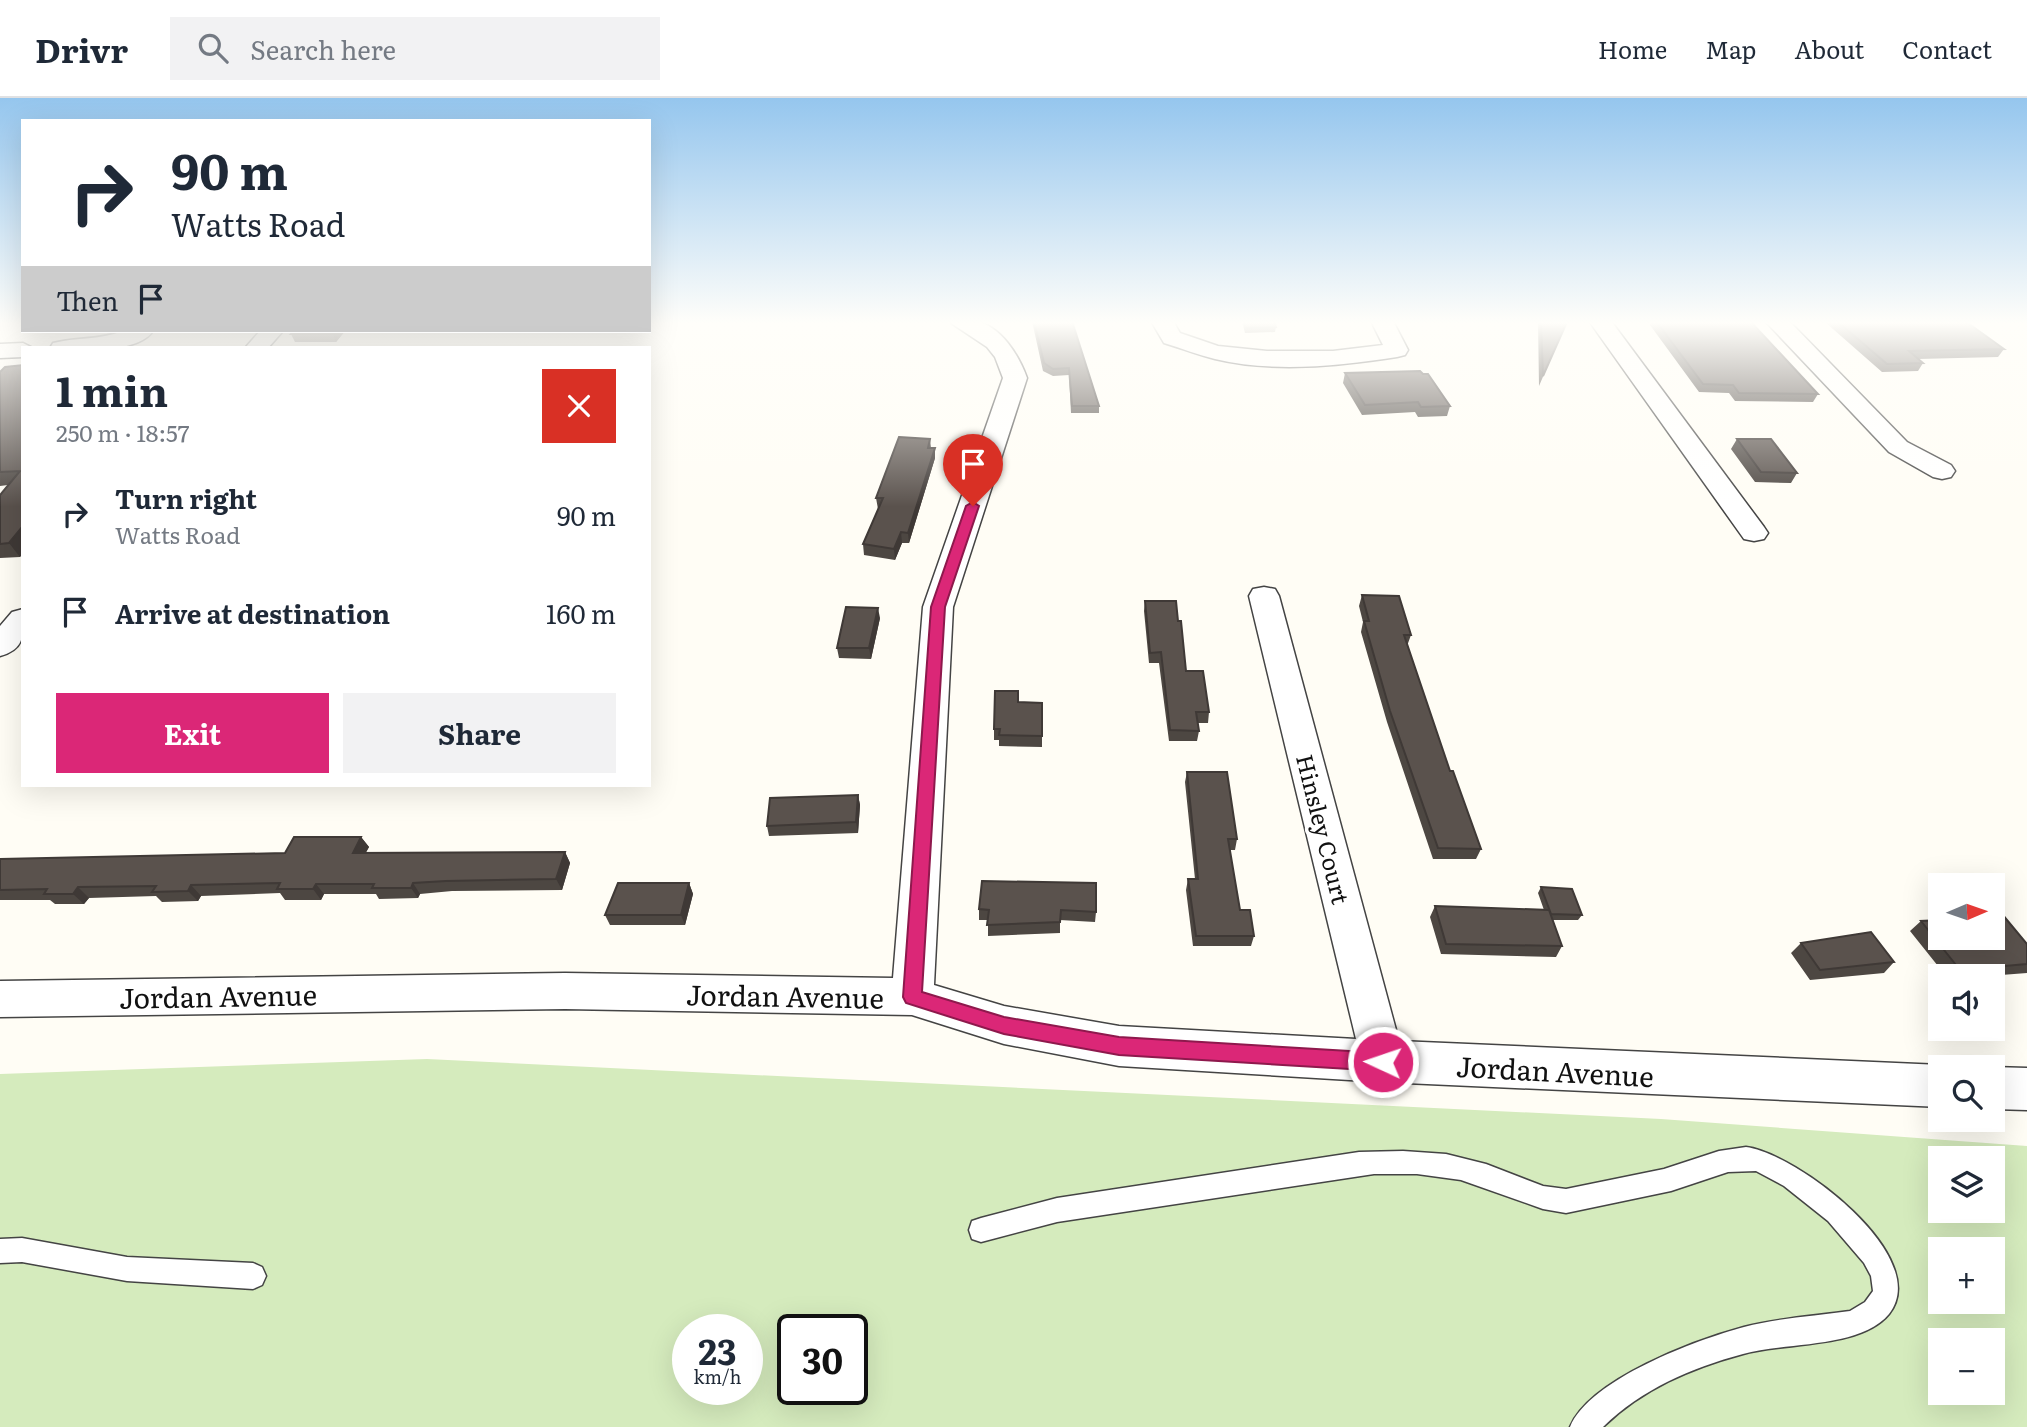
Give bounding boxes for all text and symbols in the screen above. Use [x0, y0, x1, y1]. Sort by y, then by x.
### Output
search box [170, 17, 660, 80]
text: Drivr [35, 24, 128, 73]
icon: search [194, 29, 232, 67]
text: Search here [250, 29, 396, 68]
text: Home [1598, 31, 1667, 66]
text: Map [1705, 31, 1756, 66]
text: About [1794, 31, 1864, 66]
text: Contact [1902, 31, 1992, 66]
text: 90 m [171, 132, 288, 205]
icon: right [56, 147, 147, 238]
text: Watts Road [171, 199, 345, 247]
text: Then [56, 280, 118, 319]
icon: arrive [132, 280, 170, 318]
text: 1 min [56, 358, 168, 420]
button: close [542, 369, 616, 443]
text: 250 m · 18:57 [56, 415, 189, 449]
pin [943, 434, 1003, 506]
icon: arrive [954, 445, 992, 483]
text: Turn right [115, 478, 257, 517]
icon: right [56, 495, 94, 533]
text: 90 m [557, 495, 616, 534]
text: Watts Road [115, 517, 240, 551]
icon: arrive [56, 593, 94, 631]
text: Arrive at destination [115, 593, 390, 632]
text: 160 m [546, 593, 616, 632]
button: Exit [56, 693, 329, 773]
button: Share [343, 693, 616, 773]
street label: Hinsley Court [1289, 750, 1359, 908]
north arrow [1928, 873, 2006, 950]
map controls [1928, 873, 2005, 1405]
button: sound [1928, 964, 2005, 1041]
street label: Jordan Avenue [119, 972, 317, 1018]
street label: Jordan Avenue [686, 972, 884, 1018]
position arrow [1346, 1025, 1420, 1099]
street label: Jordan Avenue [1455, 1044, 1655, 1096]
button: search [1928, 1055, 2005, 1132]
button: layers [1928, 1146, 2005, 1223]
button: + [1928, 1237, 2005, 1314]
speed limit sign: 30 [777, 1314, 868, 1405]
text: 23 [698, 1324, 737, 1376]
button: − [1928, 1328, 2005, 1405]
text: km/h [694, 1363, 741, 1390]

